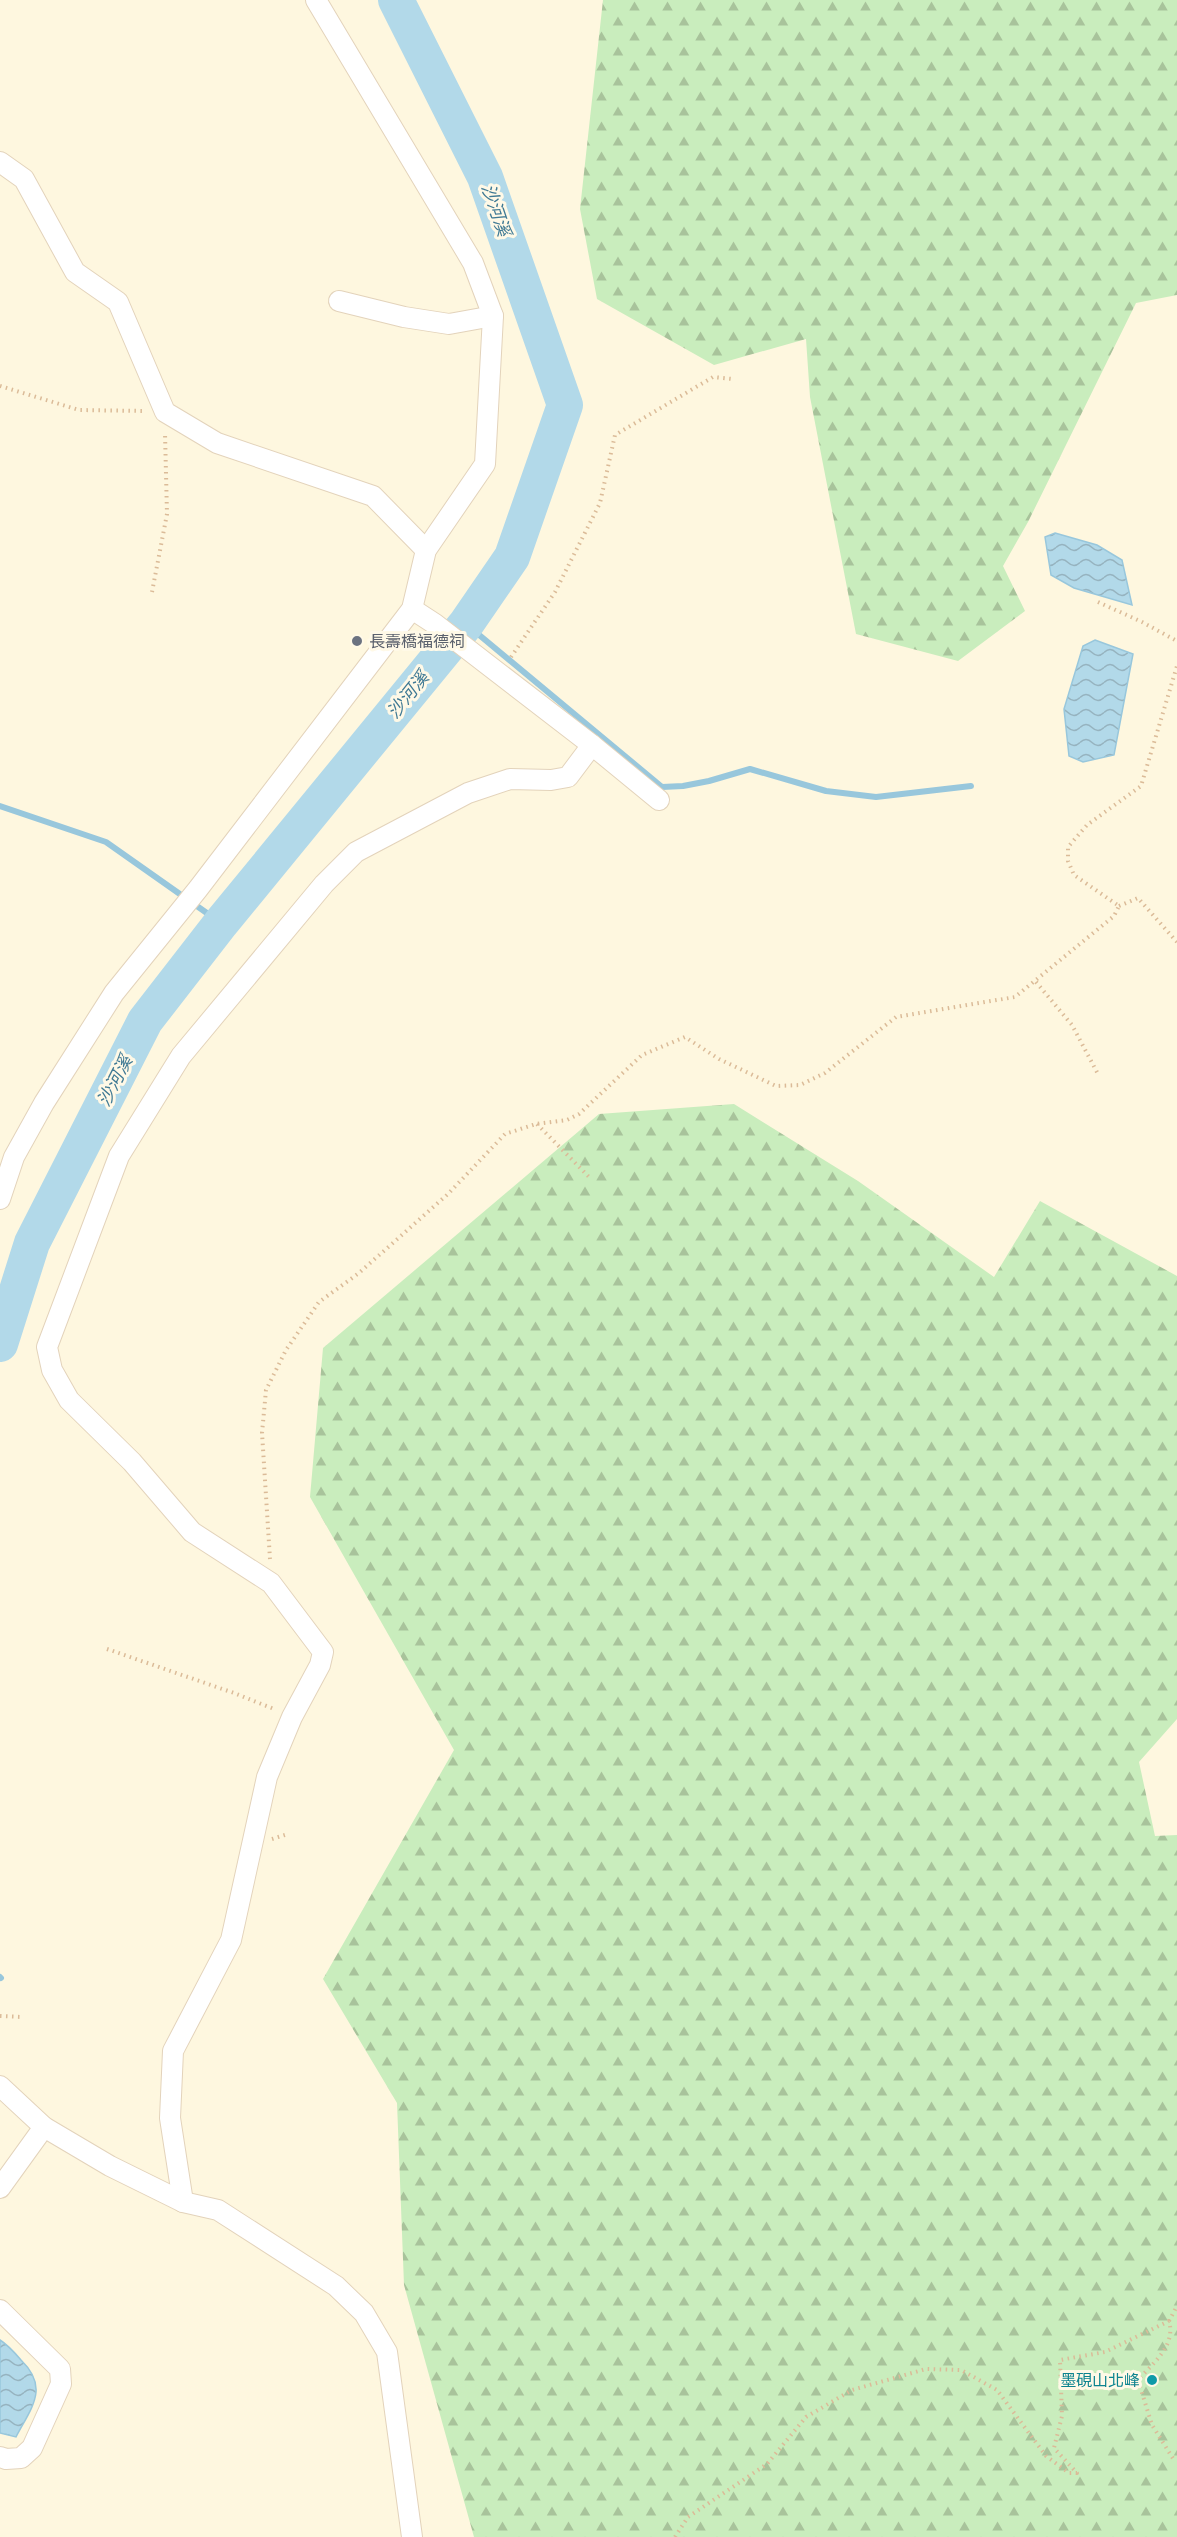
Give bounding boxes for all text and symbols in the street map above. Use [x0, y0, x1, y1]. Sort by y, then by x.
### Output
water label: 沙河溪 [477, 181, 516, 242]
place label: 長壽橋福德祠 [369, 632, 465, 651]
marker: 長壽橋福德祠 [350, 634, 364, 648]
water label: 沙河溪 [382, 665, 435, 723]
water label: 沙河溪 [93, 1049, 138, 1110]
place label: 墨硯山北峰 [1060, 2371, 1140, 2390]
marker: 墨硯山北峰 [1145, 2373, 1159, 2387]

